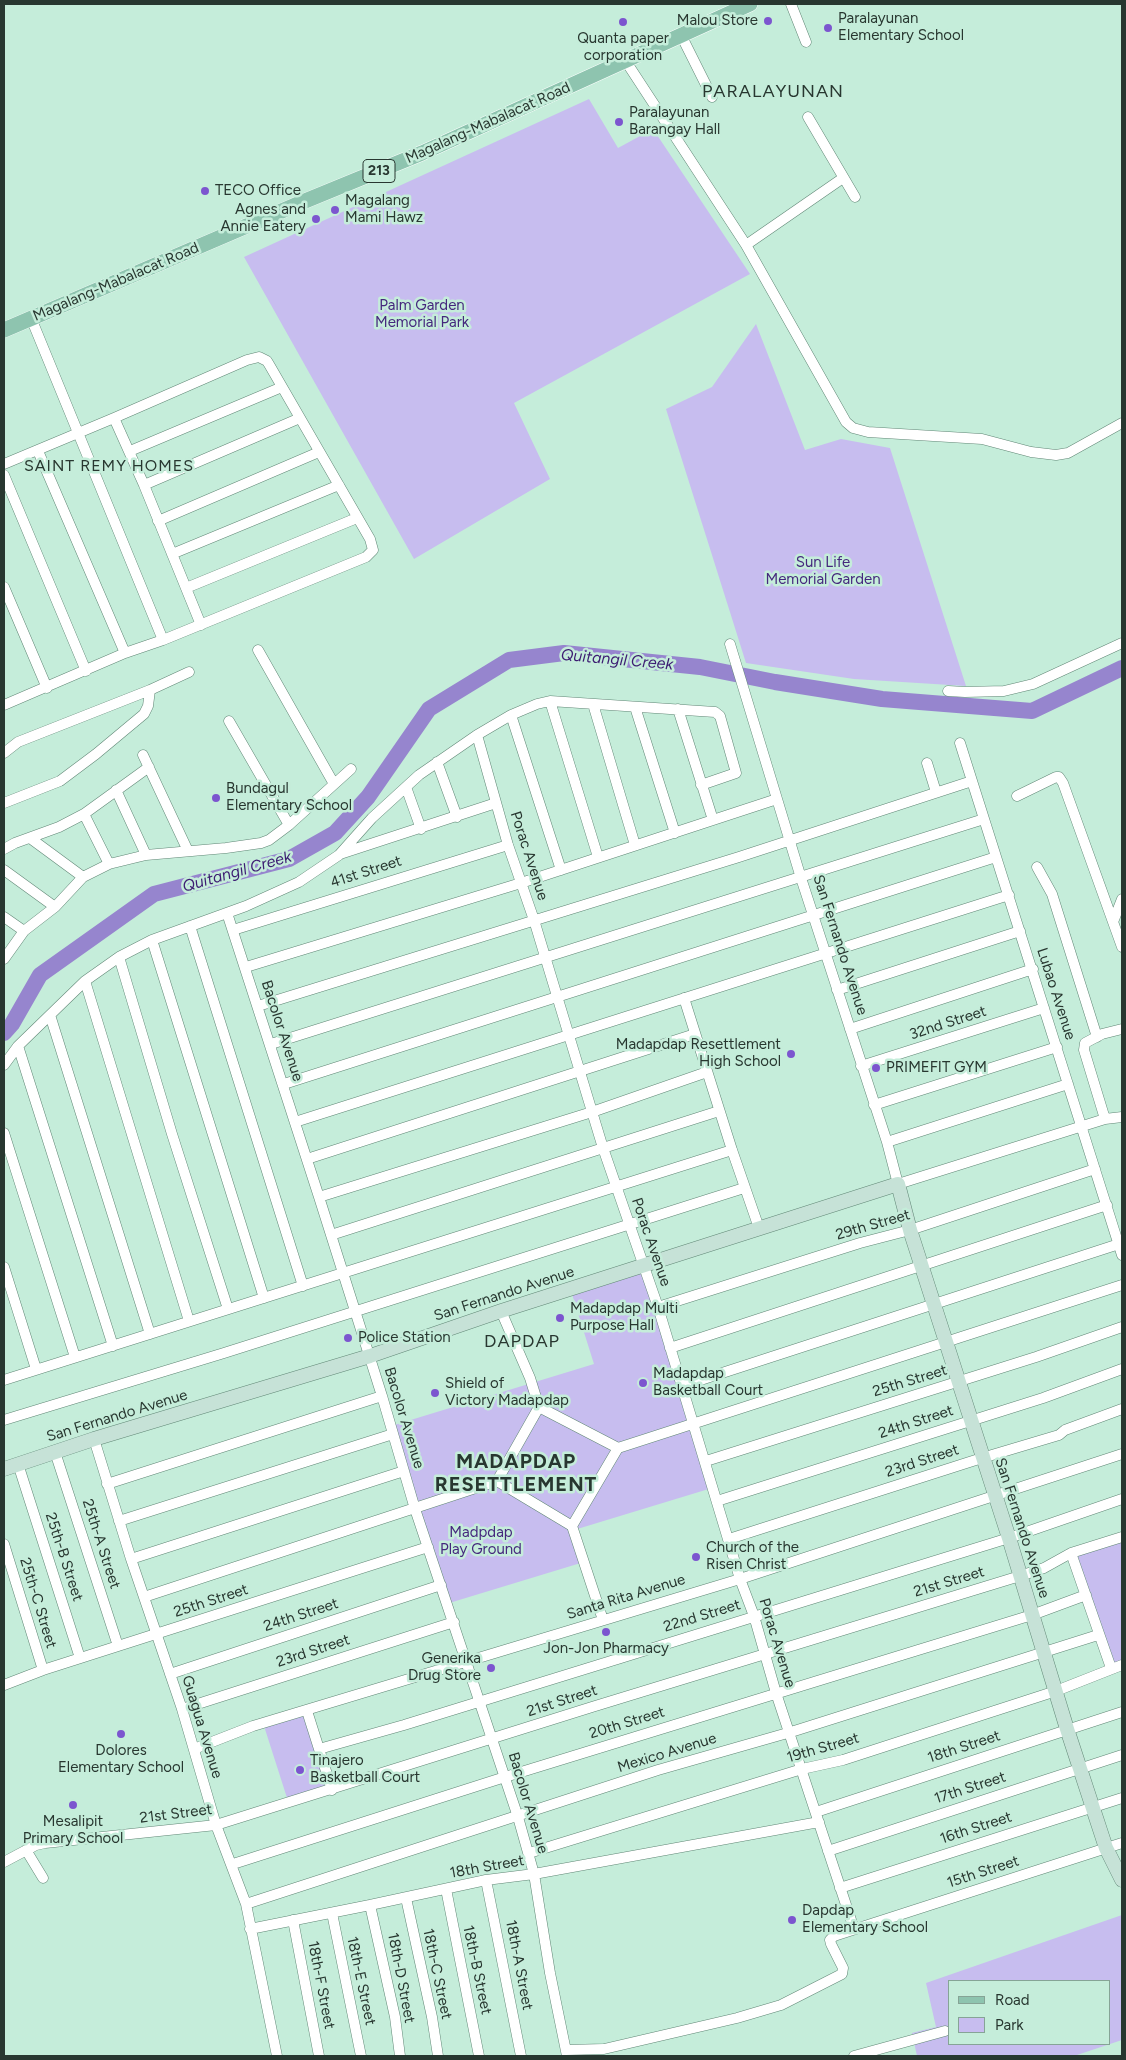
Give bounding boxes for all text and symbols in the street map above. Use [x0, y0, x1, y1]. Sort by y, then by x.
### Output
place label: Paralayunan Elementary School [838, 10, 964, 45]
place label: Malou Store [677, 12, 758, 30]
marker: Malou Store [762, 15, 774, 27]
marker: Quanta paper corporation [617, 16, 629, 28]
marker: Paralayunan Elementary School [822, 22, 834, 34]
place label: Quanta paper corporation [577, 30, 669, 65]
street label: Magalang-Mabalacat Road [403, 78, 573, 168]
district label: PARALAYUNAN [701, 81, 845, 103]
place label: Paralayunan Barangay Hall [629, 104, 720, 139]
marker: Paralayunan Barangay Hall [613, 116, 625, 128]
road number: 213 [363, 160, 395, 182]
place label: TECO Office [215, 182, 301, 200]
marker: TECO Office [199, 185, 211, 197]
place label: Magalang Mami Hawz [345, 192, 423, 227]
place label: Agnes and Annie Eatery [220, 201, 306, 236]
marker: Magalang Mami Hawz [329, 204, 341, 216]
marker: Agnes and Annie Eatery [310, 213, 322, 225]
street label: Magalang-Mabalacat Road [30, 239, 202, 325]
park label: Palm Garden Memorial Park [375, 297, 469, 332]
district label: SAINT REMY HOMES [22, 456, 196, 476]
park label: Sun Life Memorial Garden [765, 554, 881, 589]
water label: Quitangil Creek [560, 646, 674, 674]
place label: Bundagul Elementary School [226, 780, 352, 815]
marker: Bundagul Elementary School [210, 792, 222, 804]
street label: Porac Avenue [506, 809, 552, 903]
water label: Quitangil Creek [180, 847, 294, 897]
street label: 41st Street [328, 852, 404, 892]
street label: San Fernando Avenue [809, 873, 871, 1017]
street label: Lubao Avenue [1033, 946, 1079, 1042]
street label: Bacolor Avenue [257, 978, 307, 1084]
street label: 32nd Street [907, 1002, 989, 1044]
place label: Madapdap Resettlement High School [616, 1036, 781, 1071]
marker: Madapdap Resettlement High School [785, 1048, 797, 1060]
place label: PRIMEFIT GYM [886, 1059, 987, 1077]
marker: PRIMEFIT GYM [870, 1062, 882, 1074]
street label: Porac Avenue [627, 1195, 675, 1289]
street label: 29th Street [834, 1206, 912, 1244]
street label: San Fernando Avenue [432, 1263, 576, 1325]
place label: Madapdap Multi Purpose Hall [570, 1300, 678, 1335]
marker: Madapdap Multi Purpose Hall [554, 1312, 566, 1324]
place label: Police Station [358, 1329, 451, 1347]
district label: DAPDAP [483, 1331, 561, 1353]
marker: Police Station [342, 1332, 354, 1344]
street label: 25th Street [871, 1361, 949, 1401]
street label: Bacolor Avenue [380, 1365, 428, 1471]
place label: Madapdap Basketball Court [653, 1365, 763, 1400]
place label: Shield of Victory Madapdap [445, 1375, 569, 1410]
marker: Madapdap Basketball Court [637, 1377, 649, 1389]
street label: San Fernando Avenue [44, 1386, 190, 1446]
marker: Shield of Victory Madapdap [429, 1387, 441, 1399]
street label: 24th Street [876, 1401, 956, 1443]
street label: 23rd Street [883, 1441, 961, 1481]
district label: MADAPDAP RESETTLEMENT [433, 1450, 599, 1497]
street label: San Fernando Avenue [991, 1456, 1053, 1600]
street label: 25th-A Street [78, 1497, 124, 1591]
street label: 25th-B Street [41, 1510, 87, 1604]
park label: Madpdap Play Ground [440, 1524, 522, 1559]
place label: Church of the Risen Christ [706, 1539, 799, 1574]
marker: Church of the Risen Christ [690, 1551, 702, 1563]
street label: 25th-C Street [16, 1556, 60, 1650]
street label: 21st Street [911, 1563, 987, 1601]
street label: Santa Rita Avenue [565, 1570, 687, 1624]
street label: 25th Street [172, 1581, 250, 1621]
street label: 24th Street [261, 1594, 341, 1636]
street label: 22nd Street [661, 1596, 743, 1636]
street label: Porac Avenue [755, 1596, 799, 1690]
marker: Jon-Jon Pharmacy [600, 1626, 612, 1638]
street label: 23rd Street [274, 1631, 352, 1671]
place label: Jon-Jon Pharmacy [543, 1640, 669, 1658]
place label: Generika Drug Store [408, 1650, 481, 1685]
marker: Generika Drug Store [485, 1662, 497, 1674]
street label: Guagua Avenue [178, 1673, 226, 1781]
street label: 21st Street [525, 1681, 599, 1721]
street label: 20th Street [587, 1703, 667, 1743]
street label: 18th Street [925, 1727, 1003, 1767]
marker: Dolores Elementary School [115, 1728, 127, 1740]
street label: Mexico Avenue [615, 1729, 719, 1777]
street label: 19th Street [785, 1729, 861, 1767]
place label: Dolores Elementary School [58, 1742, 184, 1777]
street label: Bacolor Avenue [504, 1750, 552, 1856]
place label: Tinajero Basketball Court [310, 1752, 420, 1787]
marker: Tinajero Basketball Court [294, 1764, 306, 1776]
street label: 17th Street [932, 1768, 1008, 1808]
marker: Mesalipit Primary School [67, 1799, 79, 1811]
street label: 21st Street [139, 1801, 213, 1827]
street label: 16th Street [938, 1808, 1014, 1848]
place label: Mesalipit Primary School [23, 1813, 123, 1848]
street label: 18th Street [448, 1852, 526, 1882]
street label: 15th Street [945, 1852, 1021, 1892]
place label: Dapdap Elementary School [802, 1902, 928, 1937]
marker: Dapdap Elementary School [786, 1914, 798, 1926]
street label: 18th-A Street [501, 1918, 537, 2012]
street label: 18th-B Street [459, 1924, 495, 2016]
street label: 18th-C Street [419, 1927, 455, 2021]
street label: 18th-D Street [383, 1931, 419, 2025]
street label: 18th-E Street [343, 1935, 379, 2027]
street label: 18th-F Street [304, 1939, 338, 2031]
legend [948, 1980, 1111, 2045]
text: Road [995, 1991, 1030, 2009]
text: Park [995, 2016, 1024, 2034]

